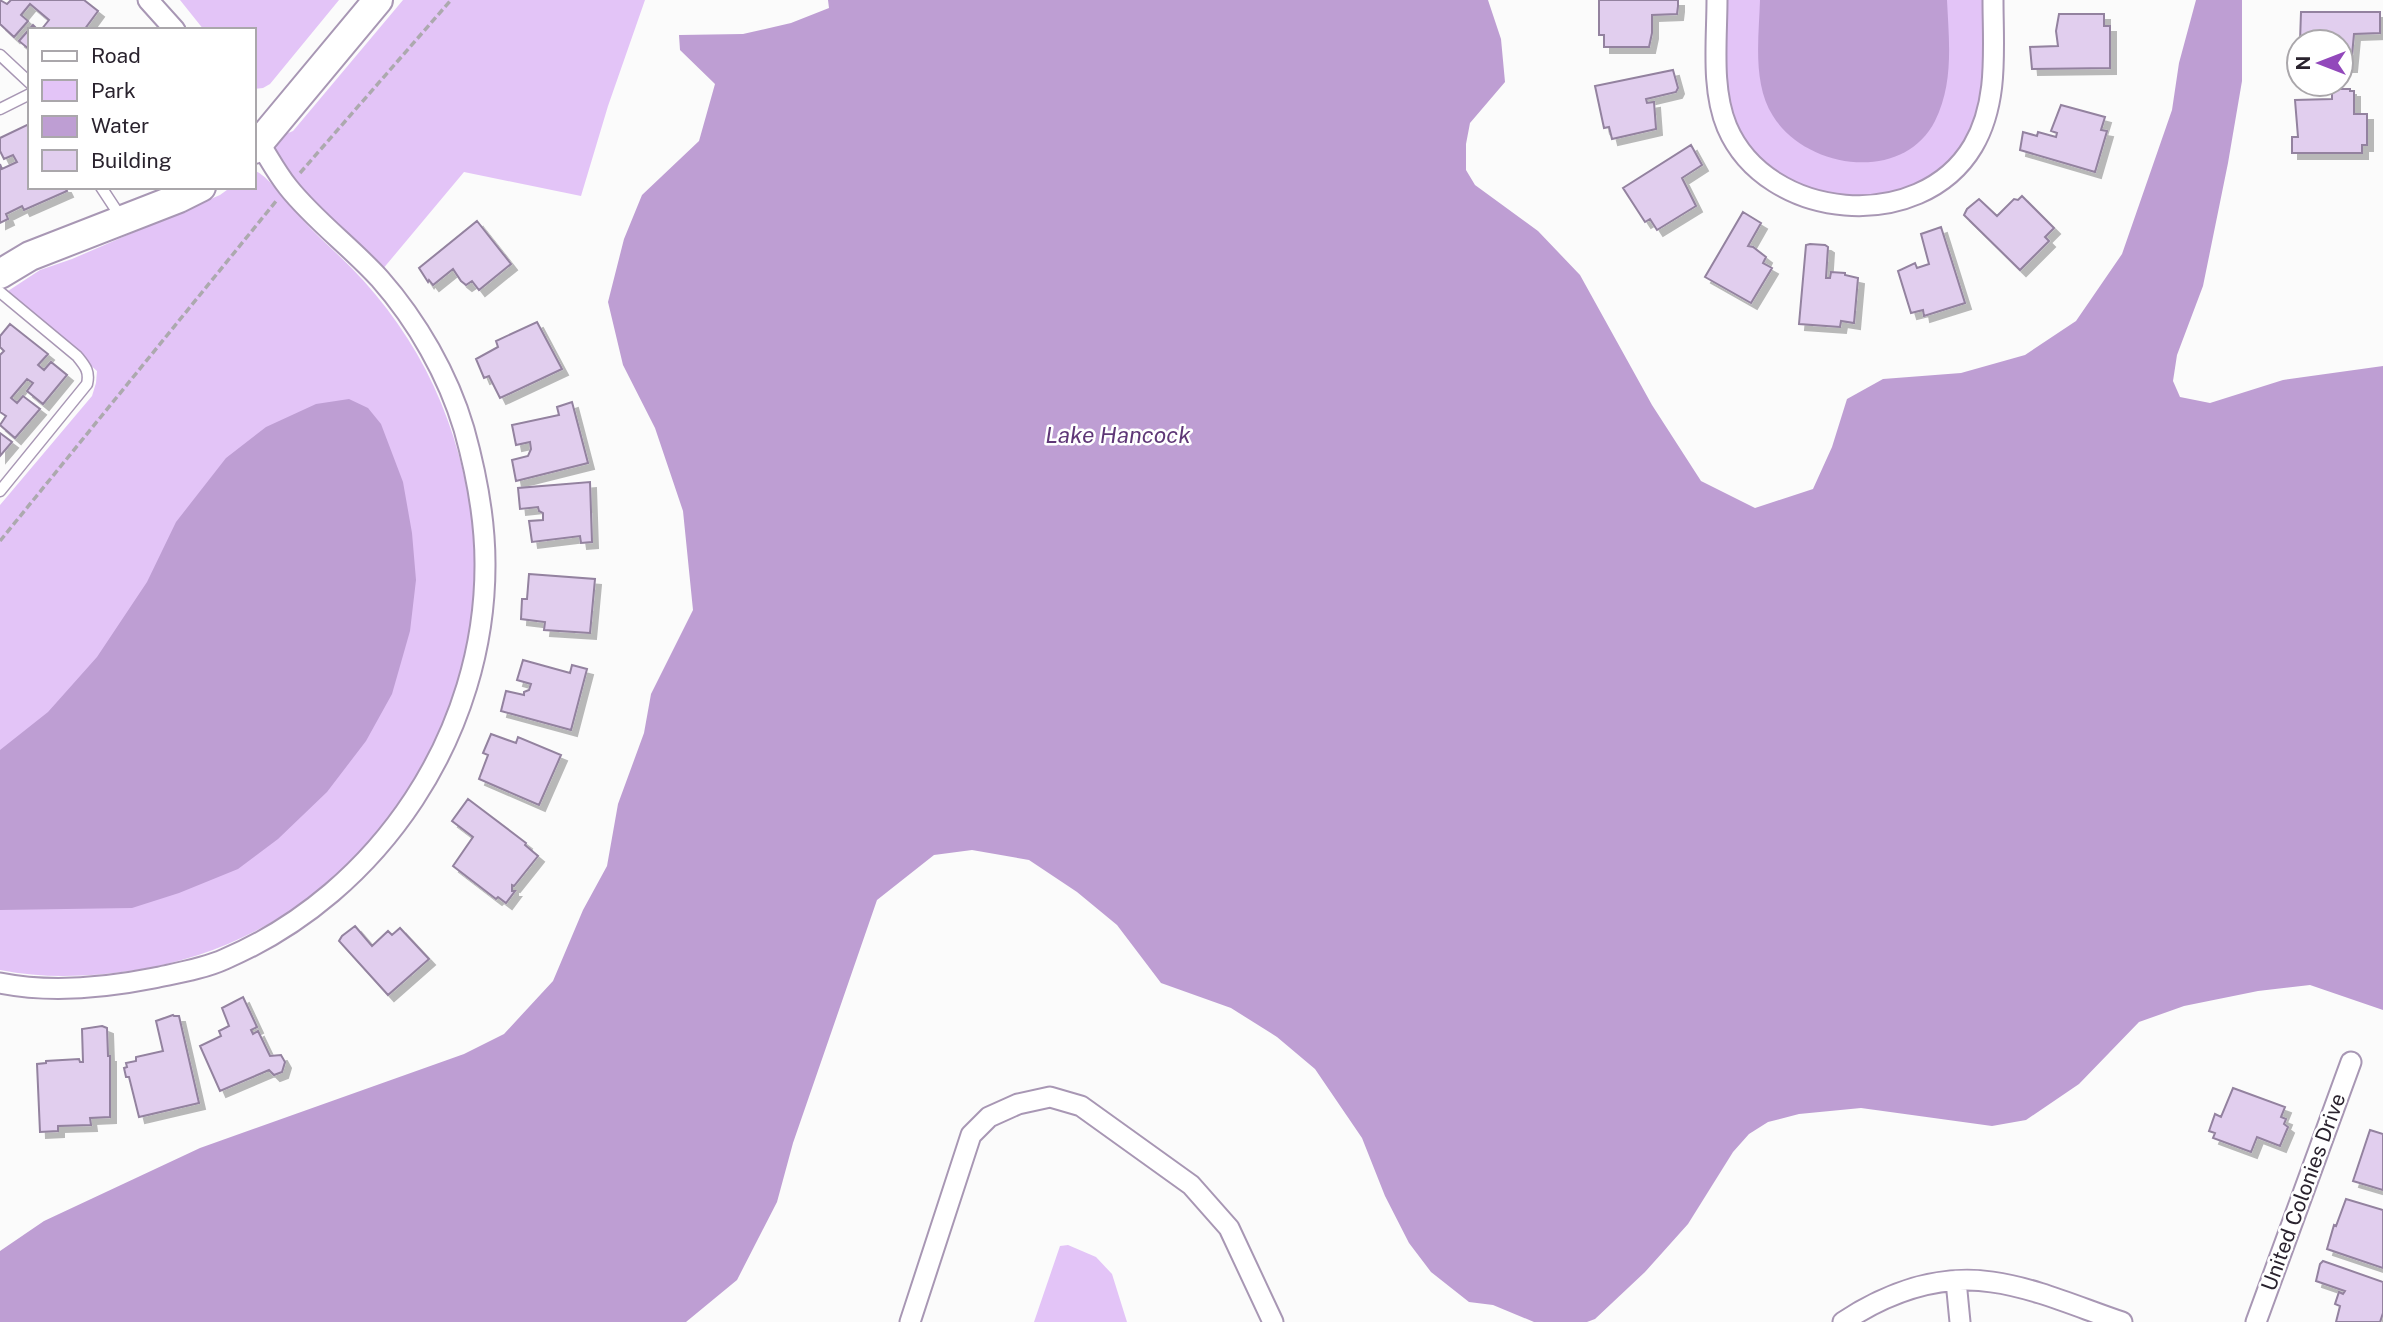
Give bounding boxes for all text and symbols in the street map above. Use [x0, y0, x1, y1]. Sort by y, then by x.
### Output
legend [28, 28, 256, 189]
north arrow [2285, 28, 2355, 98]
text: Road [91, 43, 141, 68]
text: N [2292, 56, 2314, 70]
text: Park [91, 78, 136, 103]
text: Water [91, 113, 149, 138]
text: Building [91, 148, 172, 173]
water label: Lake Hancock [1045, 421, 1191, 448]
street label: United Colonies Drive [2256, 1090, 2350, 1294]

